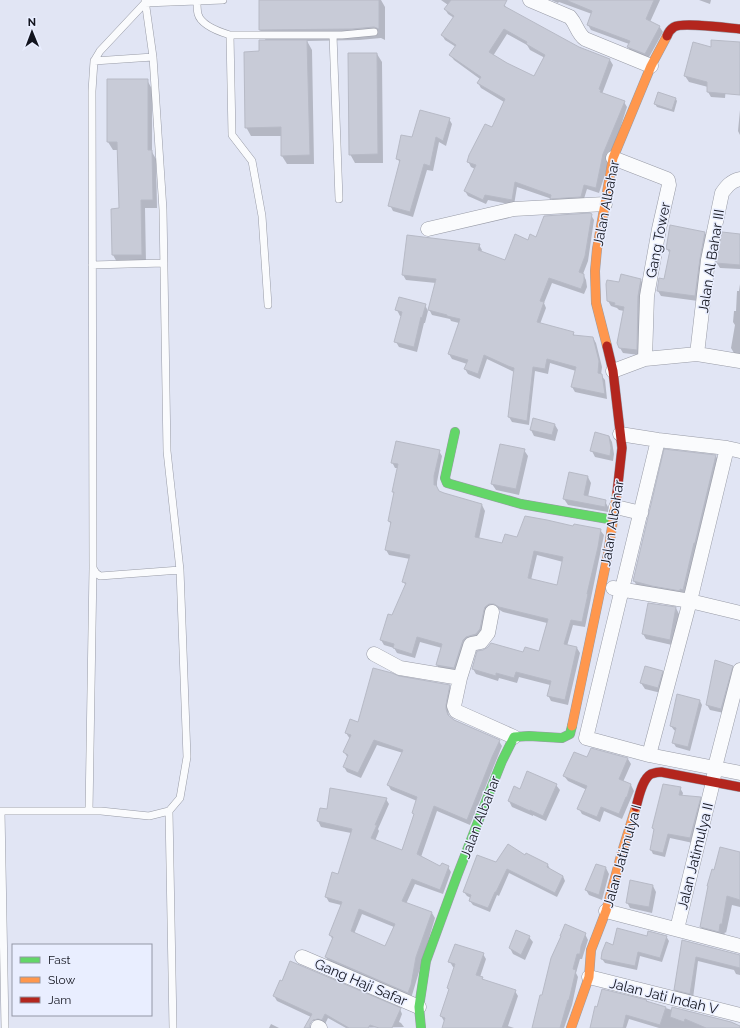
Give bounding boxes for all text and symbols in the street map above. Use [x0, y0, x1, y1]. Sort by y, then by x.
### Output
north arrow [12, 12, 52, 52]
text: N [28, 16, 36, 29]
street label: Jalan Albahar [590, 159, 622, 247]
street label: Gang Tower [643, 201, 673, 279]
street label: Jalan Al Bahar III [695, 208, 727, 314]
street label: Jalan Albahar [597, 479, 627, 567]
street label: Jalan Albahar [457, 773, 503, 861]
street label: Jalan Jatimulya II [674, 801, 716, 911]
street label: Jalan Jatimulya I [600, 803, 644, 909]
legend [12, 944, 152, 1016]
text: Fast [48, 953, 71, 967]
street label: Gang Haji Safar [312, 955, 410, 1009]
text: Slow [48, 973, 75, 987]
street label: Jalan Jati Indah V [608, 975, 720, 1017]
text: Jam [48, 993, 71, 1007]

